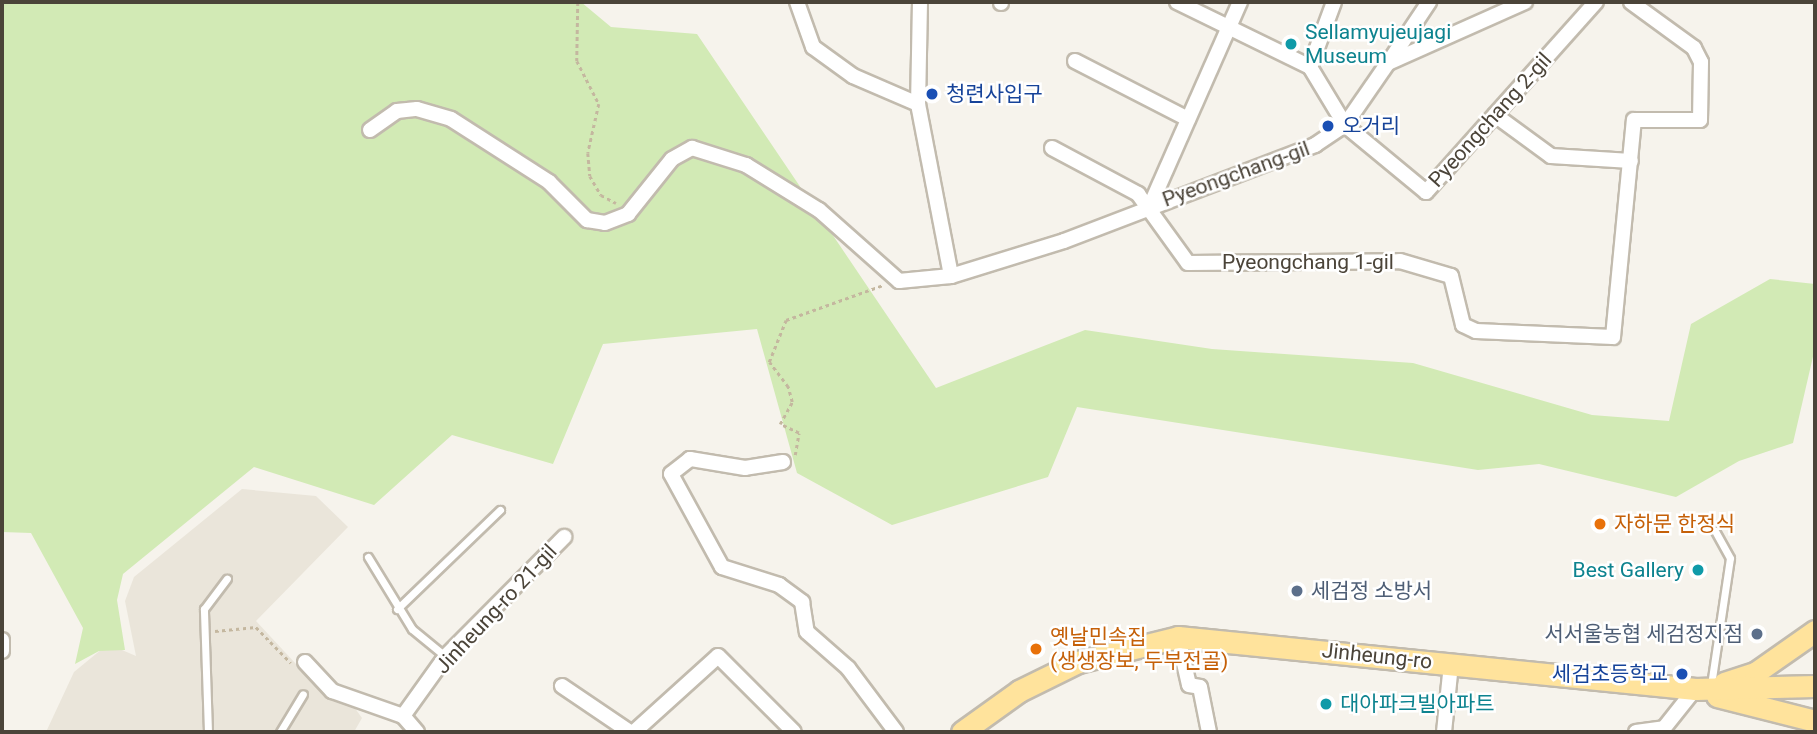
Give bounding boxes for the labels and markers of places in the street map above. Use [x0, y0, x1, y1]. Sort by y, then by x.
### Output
place label: Sellamyujeujagi Museum [1305, 19, 1451, 69]
marker: Sellamyujeujagi Museum [1283, 36, 1299, 52]
place label: 청련사입구 [946, 81, 1043, 107]
marker: 청련사입구 [924, 86, 940, 102]
place label: 오거리 [1342, 113, 1400, 139]
marker: 오거리 [1320, 118, 1336, 134]
place label: 자하문 한정식 [1614, 511, 1735, 537]
marker: 자하문 한정식 [1592, 516, 1608, 532]
place label: Best Gallery [1573, 557, 1684, 583]
marker: Best Gallery [1690, 562, 1706, 578]
place label: 세검정 소방서 [1311, 578, 1432, 604]
marker: 세검정 소방서 [1289, 583, 1305, 599]
place label: 서서울농협 세검정지점 [1545, 621, 1743, 647]
place label: 옛날민속집 (생생장보, 두부전골) [1050, 624, 1228, 674]
marker: 서서울농협 세검정지점 [1749, 626, 1765, 642]
marker: 옛날민속집 (생생장보, 두부전골) [1028, 641, 1044, 657]
place label: 세검초등학교 [1552, 661, 1668, 687]
marker: 세검초등학교 [1674, 666, 1690, 682]
place label: 대아파크빌아파트 [1340, 691, 1495, 717]
marker: 대아파크빌아파트 [1318, 696, 1334, 712]

